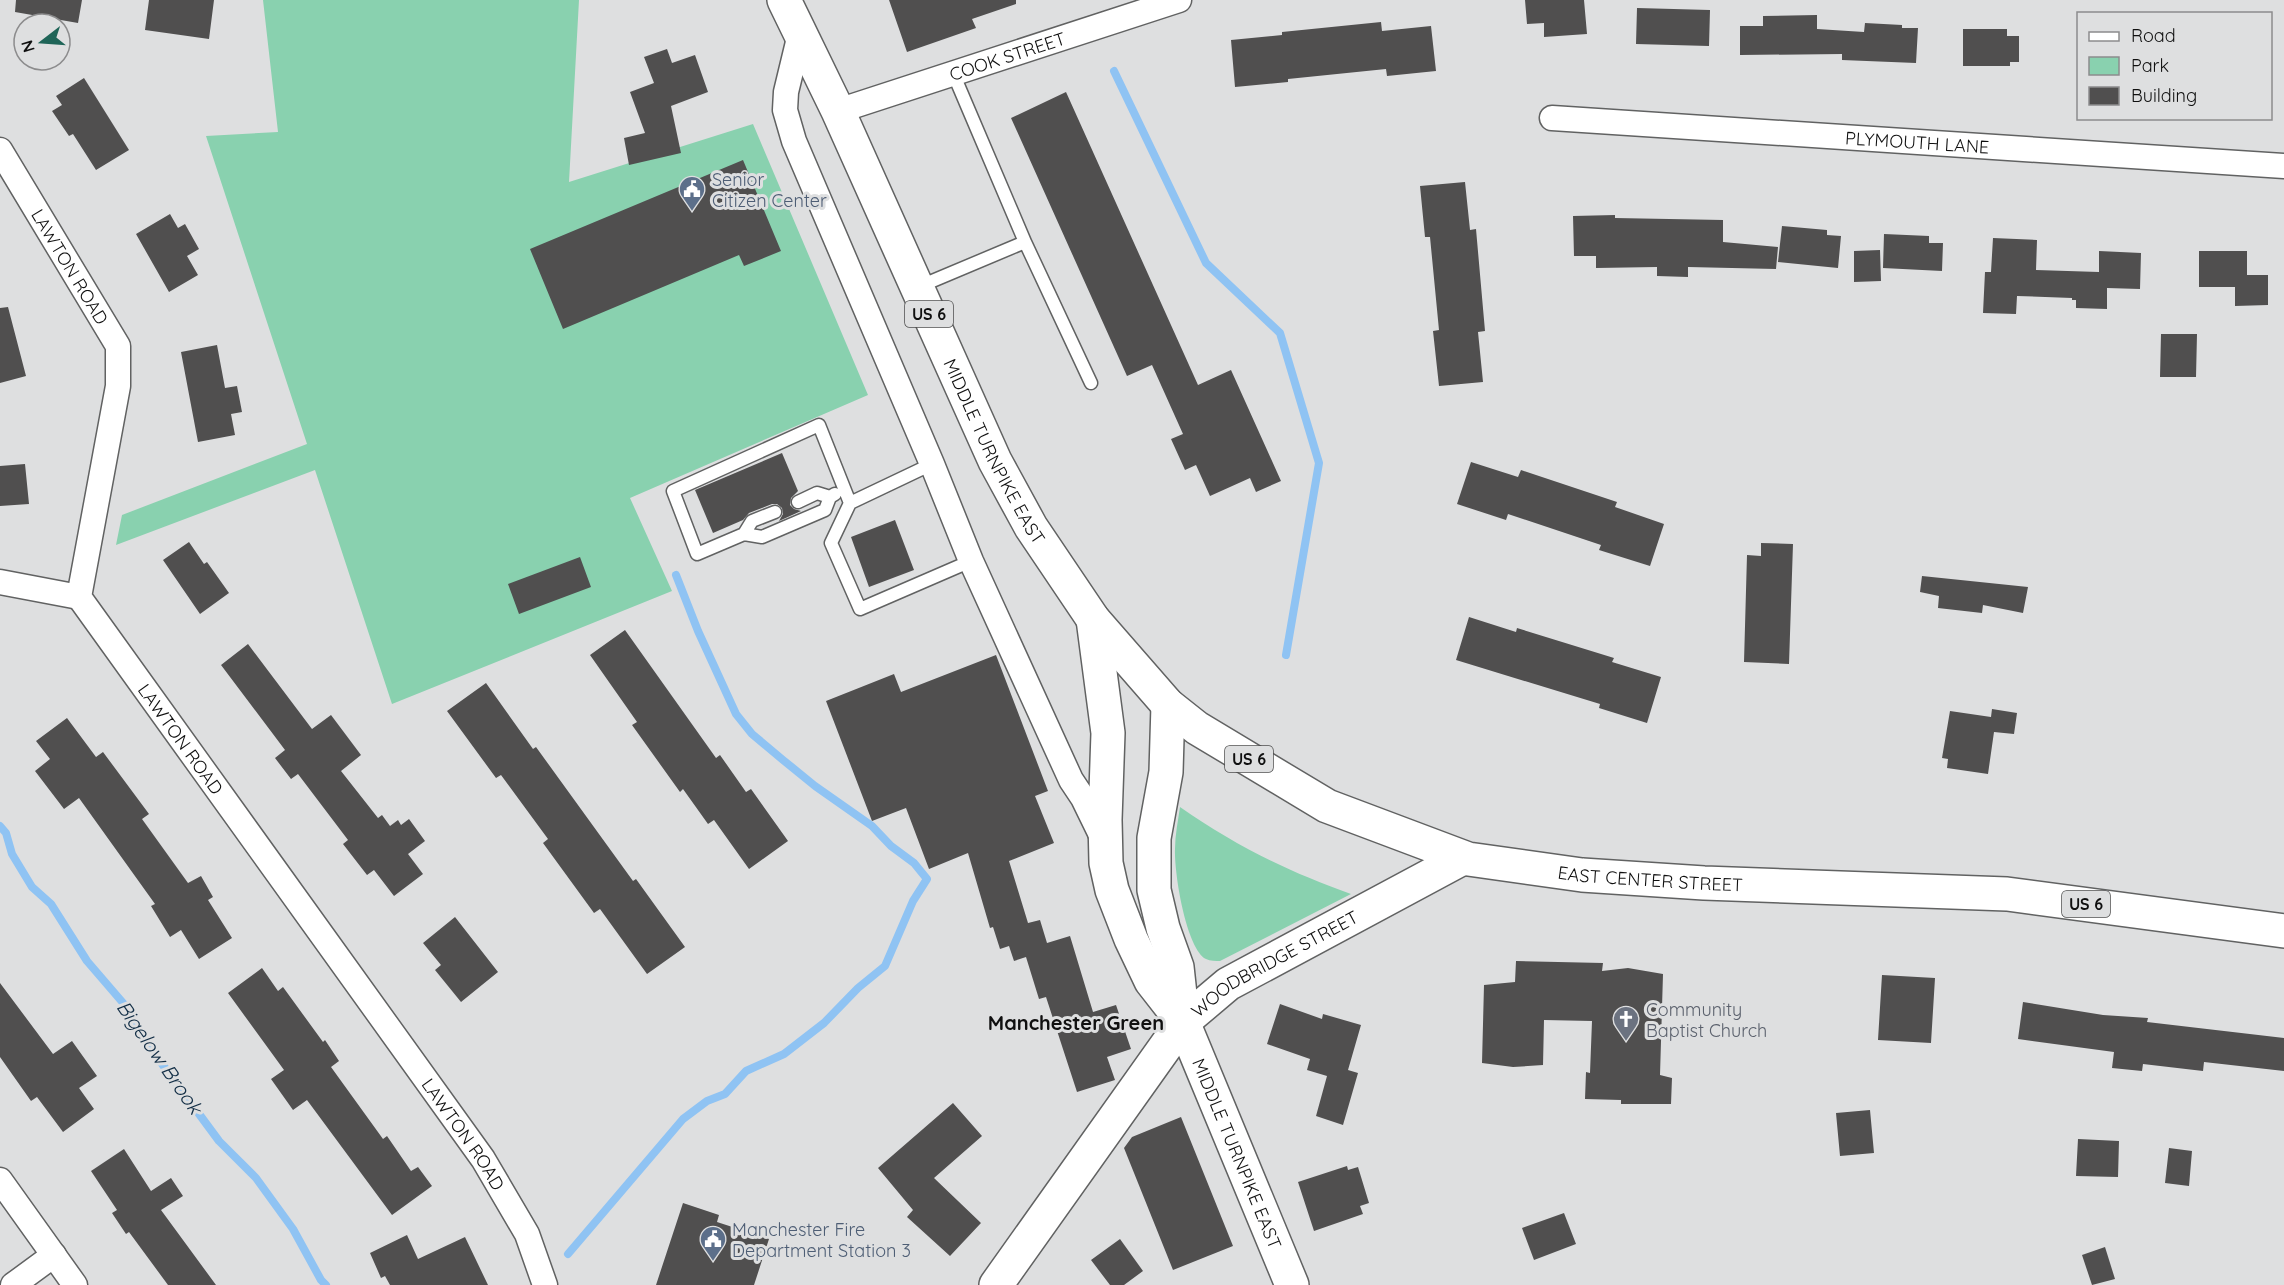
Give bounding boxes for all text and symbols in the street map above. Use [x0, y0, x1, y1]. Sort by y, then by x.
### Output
north arrow [12, 12, 72, 72]
legend [2077, 12, 2272, 120]
text: Road [2131, 24, 2176, 47]
street label: COOK STREET [946, 26, 1068, 86]
text: N [16, 38, 39, 55]
text: Park [2131, 54, 2169, 77]
text: Building [2131, 84, 2197, 107]
street label: PLYMOUTH LANE [1845, 126, 1990, 158]
place label: Senior Citizen Center [712, 168, 827, 212]
public building icon: Senior Citizen Center [677, 174, 707, 212]
street label: LAWTON ROAD [27, 204, 114, 329]
road number: US 6 [905, 301, 953, 327]
street label: MIDDLE TURNPIKE EAST [939, 355, 1051, 548]
street label: LAWTON ROAD [133, 679, 229, 799]
road number: US 6 [1225, 746, 1273, 772]
street label: EAST CENTER STREET [1556, 860, 1743, 896]
road number: US 6 [2062, 891, 2110, 917]
street label: WOODBRIDGE STREET [1186, 905, 1362, 1022]
water label: Bigelow Brook [112, 995, 210, 1120]
place label: Community Baptist Church [1646, 998, 1767, 1042]
church icon: Community Baptist Church [1611, 1004, 1641, 1042]
district label: Manchester Green [988, 1010, 1164, 1035]
street label: MIDDLE TURNPIKE EAST [1188, 1055, 1287, 1252]
street label: LAWTON ROAD [417, 1074, 510, 1194]
place label: Manchester Fire Department Station 3 [732, 1218, 911, 1262]
public building icon: Manchester Fire Department Station 3 [698, 1224, 728, 1262]

